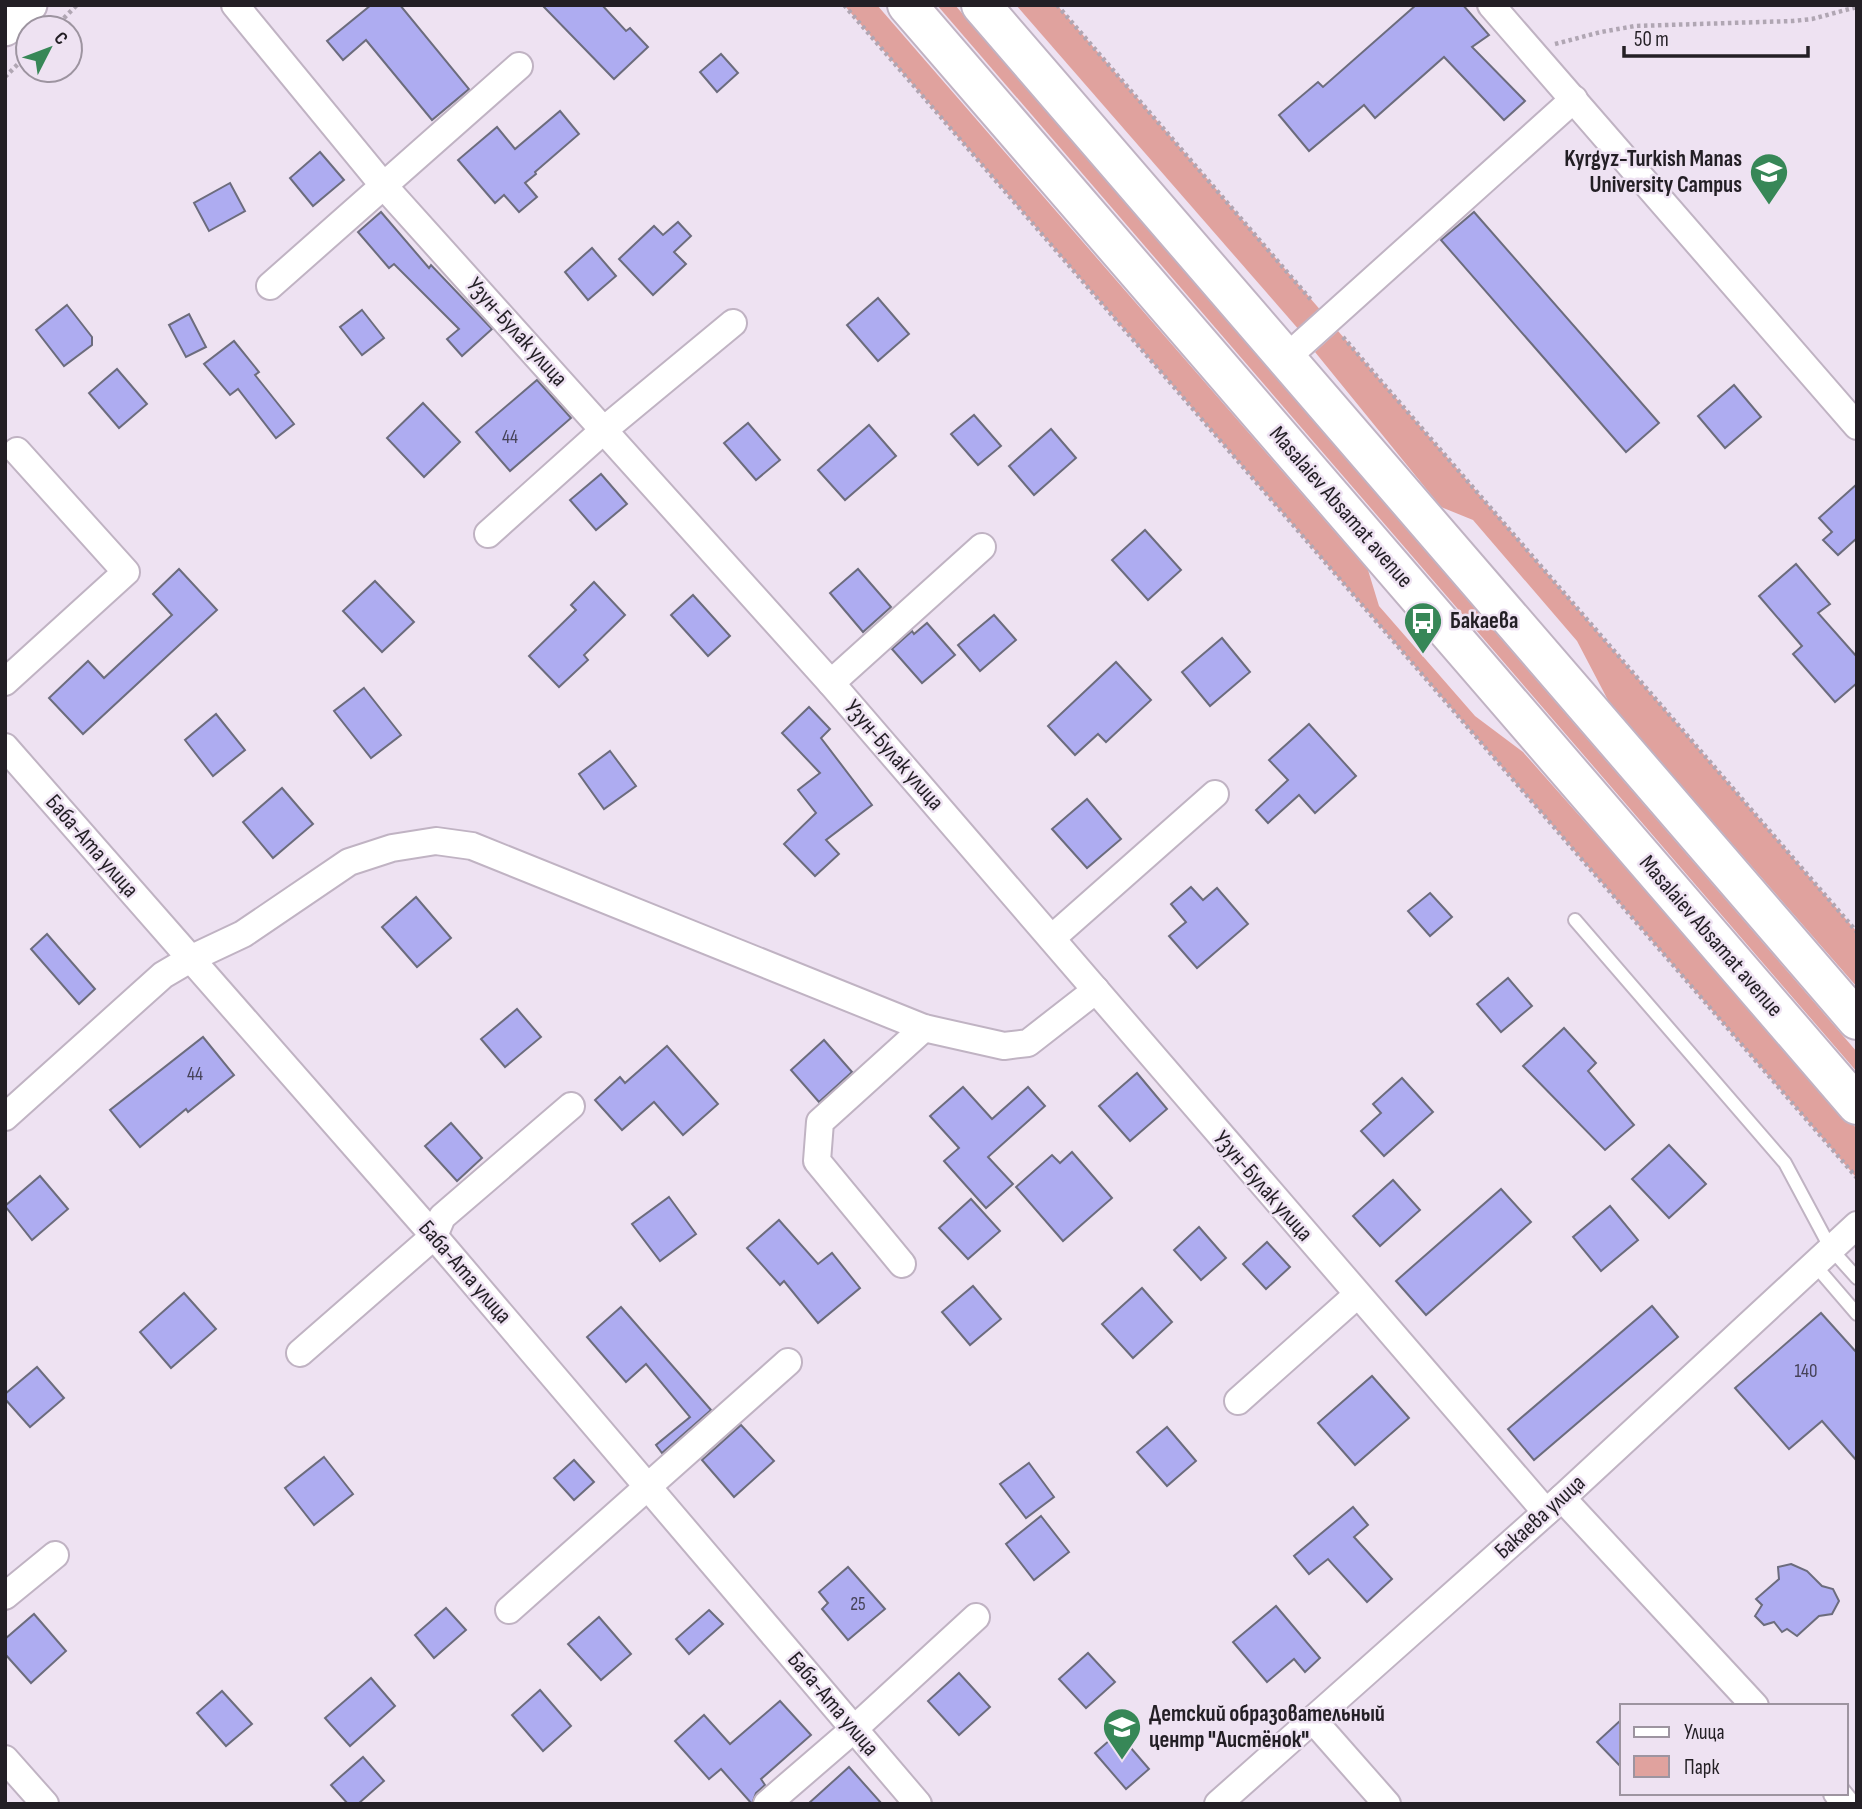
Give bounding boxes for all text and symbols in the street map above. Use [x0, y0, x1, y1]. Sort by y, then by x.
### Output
north arrow [14, 14, 84, 84]
scale bar [1624, 14, 1808, 58]
text: С [49, 27, 72, 50]
text: 50 m [1634, 27, 1669, 52]
place label: Kyrgyz-Turkish Manas University Campus [1564, 145, 1742, 199]
school or university icon: Kyrgyz-Turkish Manas University Campus [1748, 151, 1790, 206]
street label: Узун-Булак улица [461, 272, 573, 392]
street label: Masalaiev Absamat avenue [1263, 420, 1419, 594]
house number: 44 [502, 426, 518, 449]
bus stop icon: Бакаева [1402, 600, 1444, 655]
place label: Бакаева [1450, 607, 1518, 635]
street label: Узун-Булак улица [838, 694, 950, 816]
street label: Баба-Ата улица [40, 789, 144, 903]
street label: Masalaiev Absamat avenue [1633, 849, 1789, 1023]
house number: 44 [187, 1063, 203, 1086]
street label: Узун-Булак улица [1207, 1125, 1319, 1247]
street label: Баба-Ата улица [413, 1215, 517, 1329]
house number: 140 [1794, 1360, 1818, 1383]
street label: Бакаева улица [1489, 1469, 1591, 1565]
house number: 25 [850, 1593, 866, 1616]
street label: Баба-Ата улица [781, 1646, 885, 1762]
place label: Детский образовательный центр "Аистёнок" [1149, 1700, 1385, 1754]
legend [1620, 1704, 1848, 1795]
school or university icon: Детский образовательный центр "Аистёнок" [1101, 1706, 1143, 1761]
text: Улица [1684, 1720, 1725, 1745]
text: Парк [1684, 1755, 1719, 1780]

